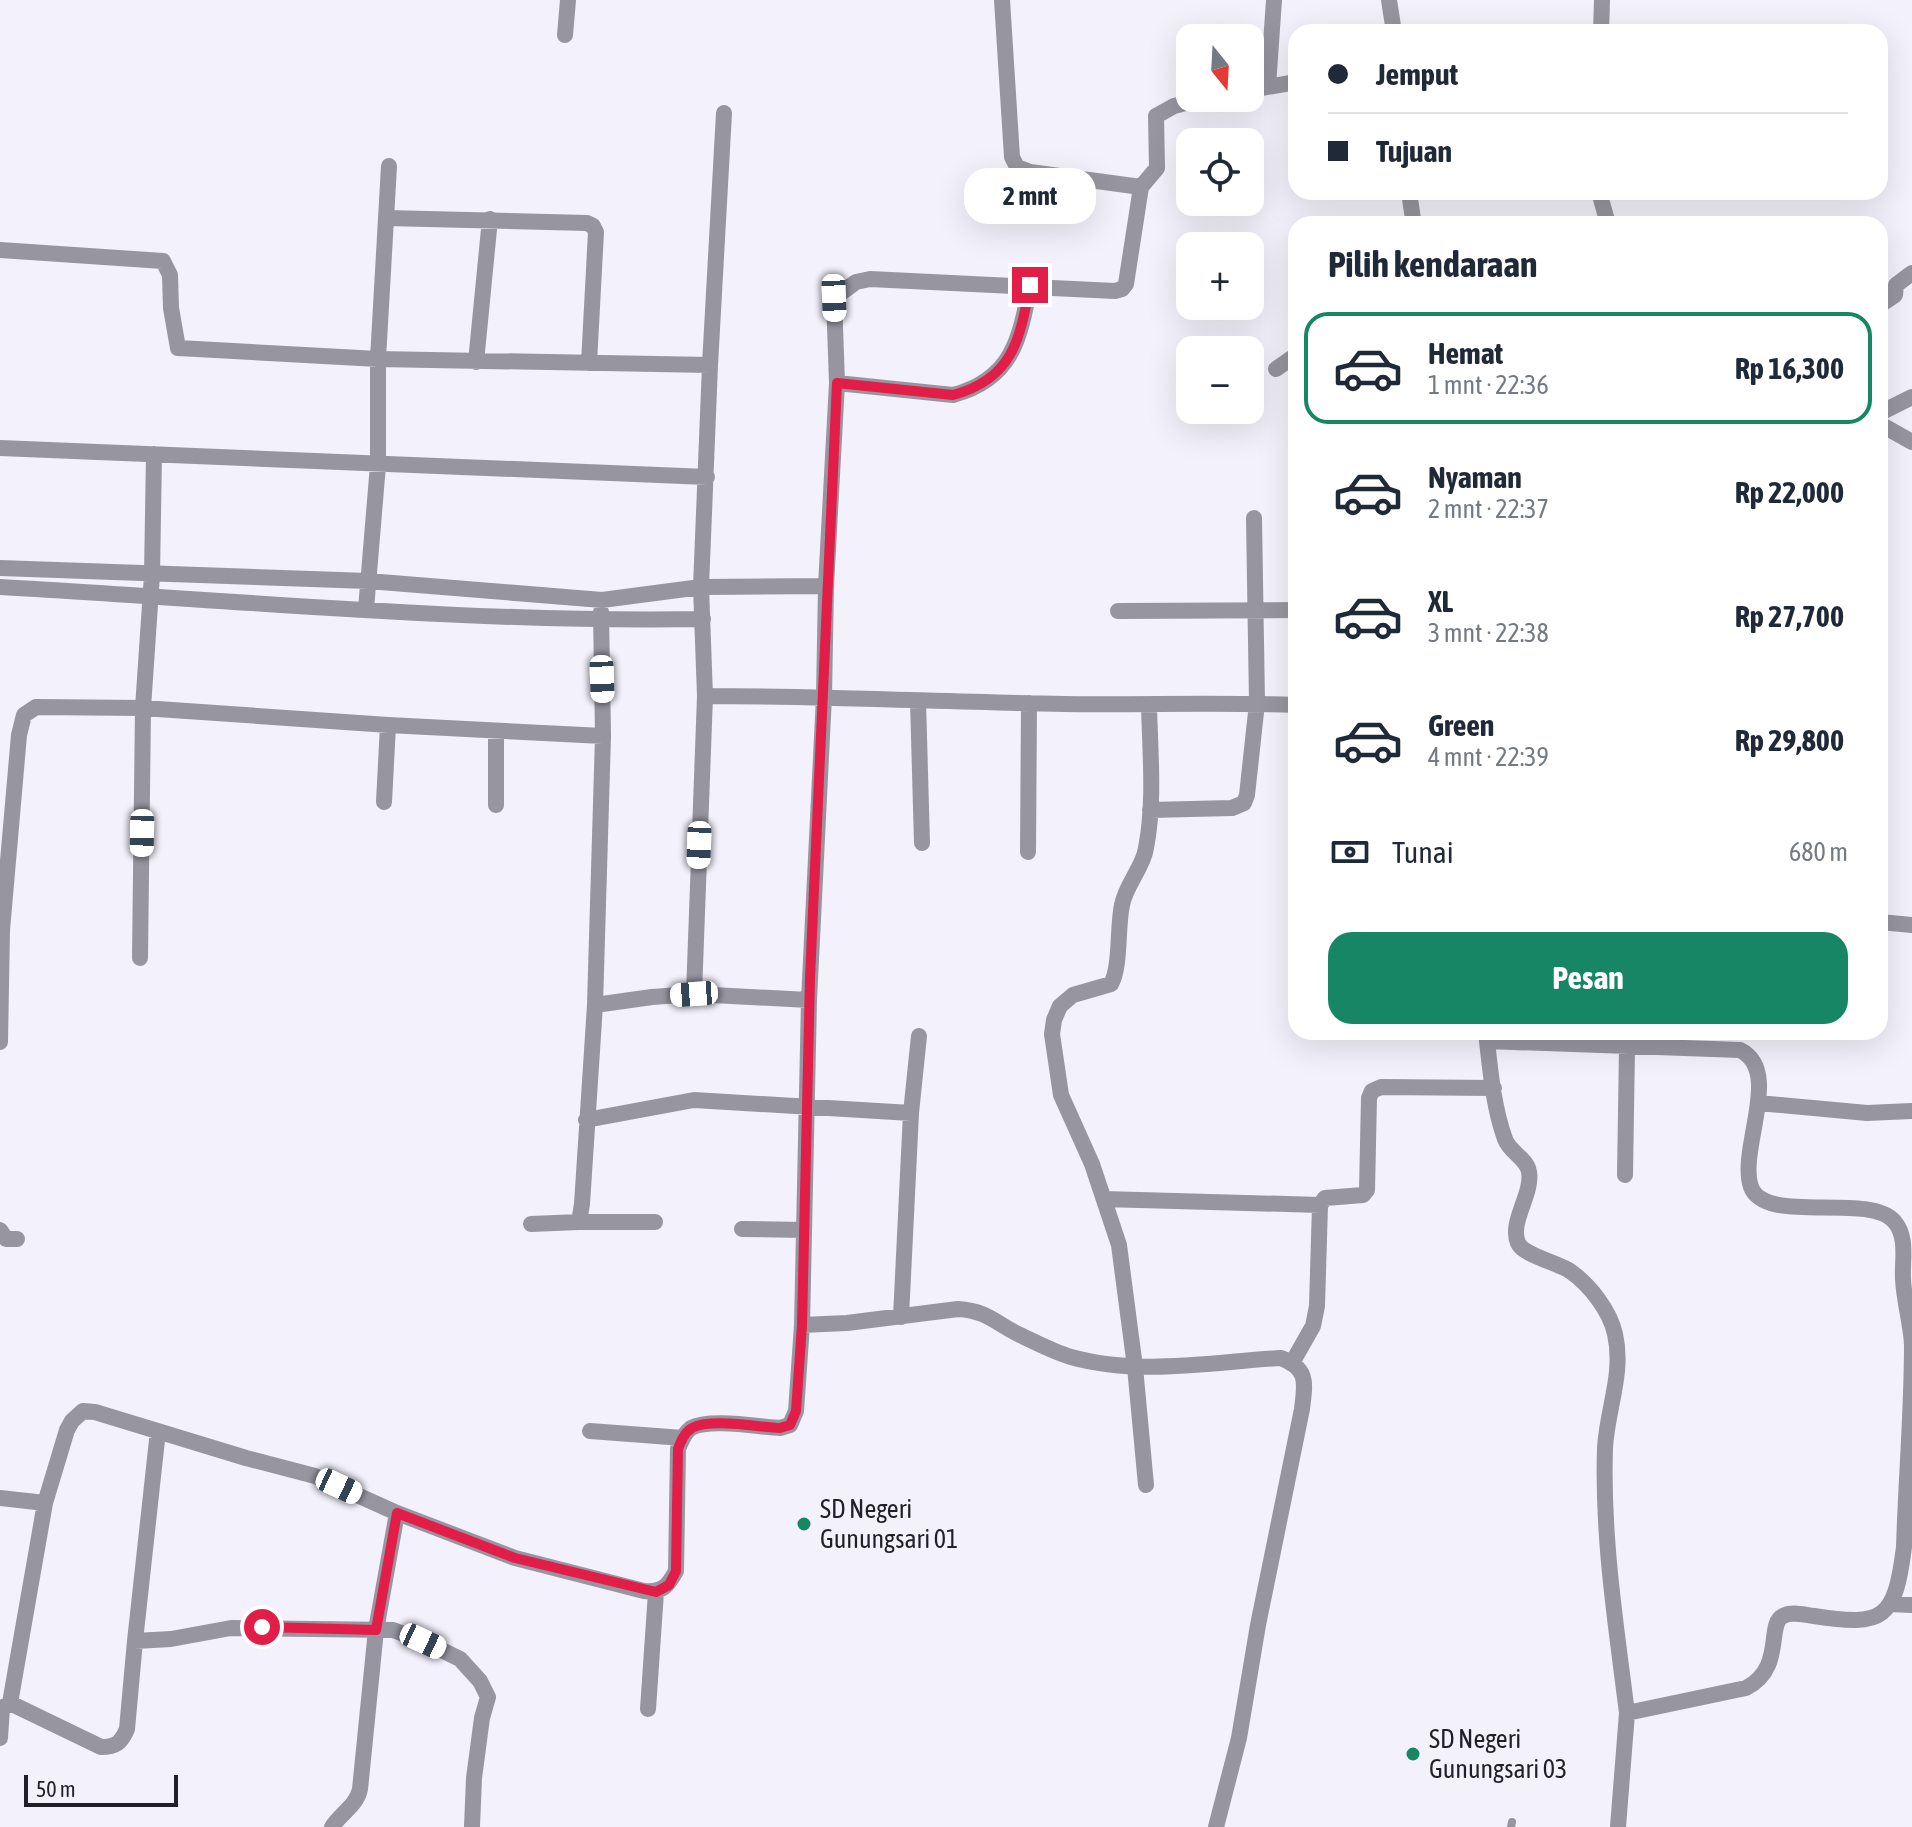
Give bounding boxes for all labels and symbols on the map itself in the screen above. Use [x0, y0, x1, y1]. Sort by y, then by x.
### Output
north arrow [1176, 24, 1264, 112]
callout: 2 mnt [964, 169, 1096, 225]
route end [1012, 267, 1048, 303]
car [821, 274, 847, 322]
car [589, 655, 615, 703]
car [130, 809, 154, 857]
car [686, 821, 712, 869]
car [669, 980, 719, 1008]
car [312, 1465, 366, 1507]
place label: SD Negeri Gunungsari 01 [820, 1494, 958, 1554]
marker: SD Negeri Gunungsari 01 [795, 1515, 813, 1533]
route start [244, 1609, 280, 1645]
car [396, 1620, 450, 1662]
place label: SD Negeri Gunungsari 03 [1429, 1724, 1567, 1784]
marker: SD Negeri Gunungsari 03 [1404, 1745, 1422, 1763]
scale bar [24, 1771, 178, 1807]

